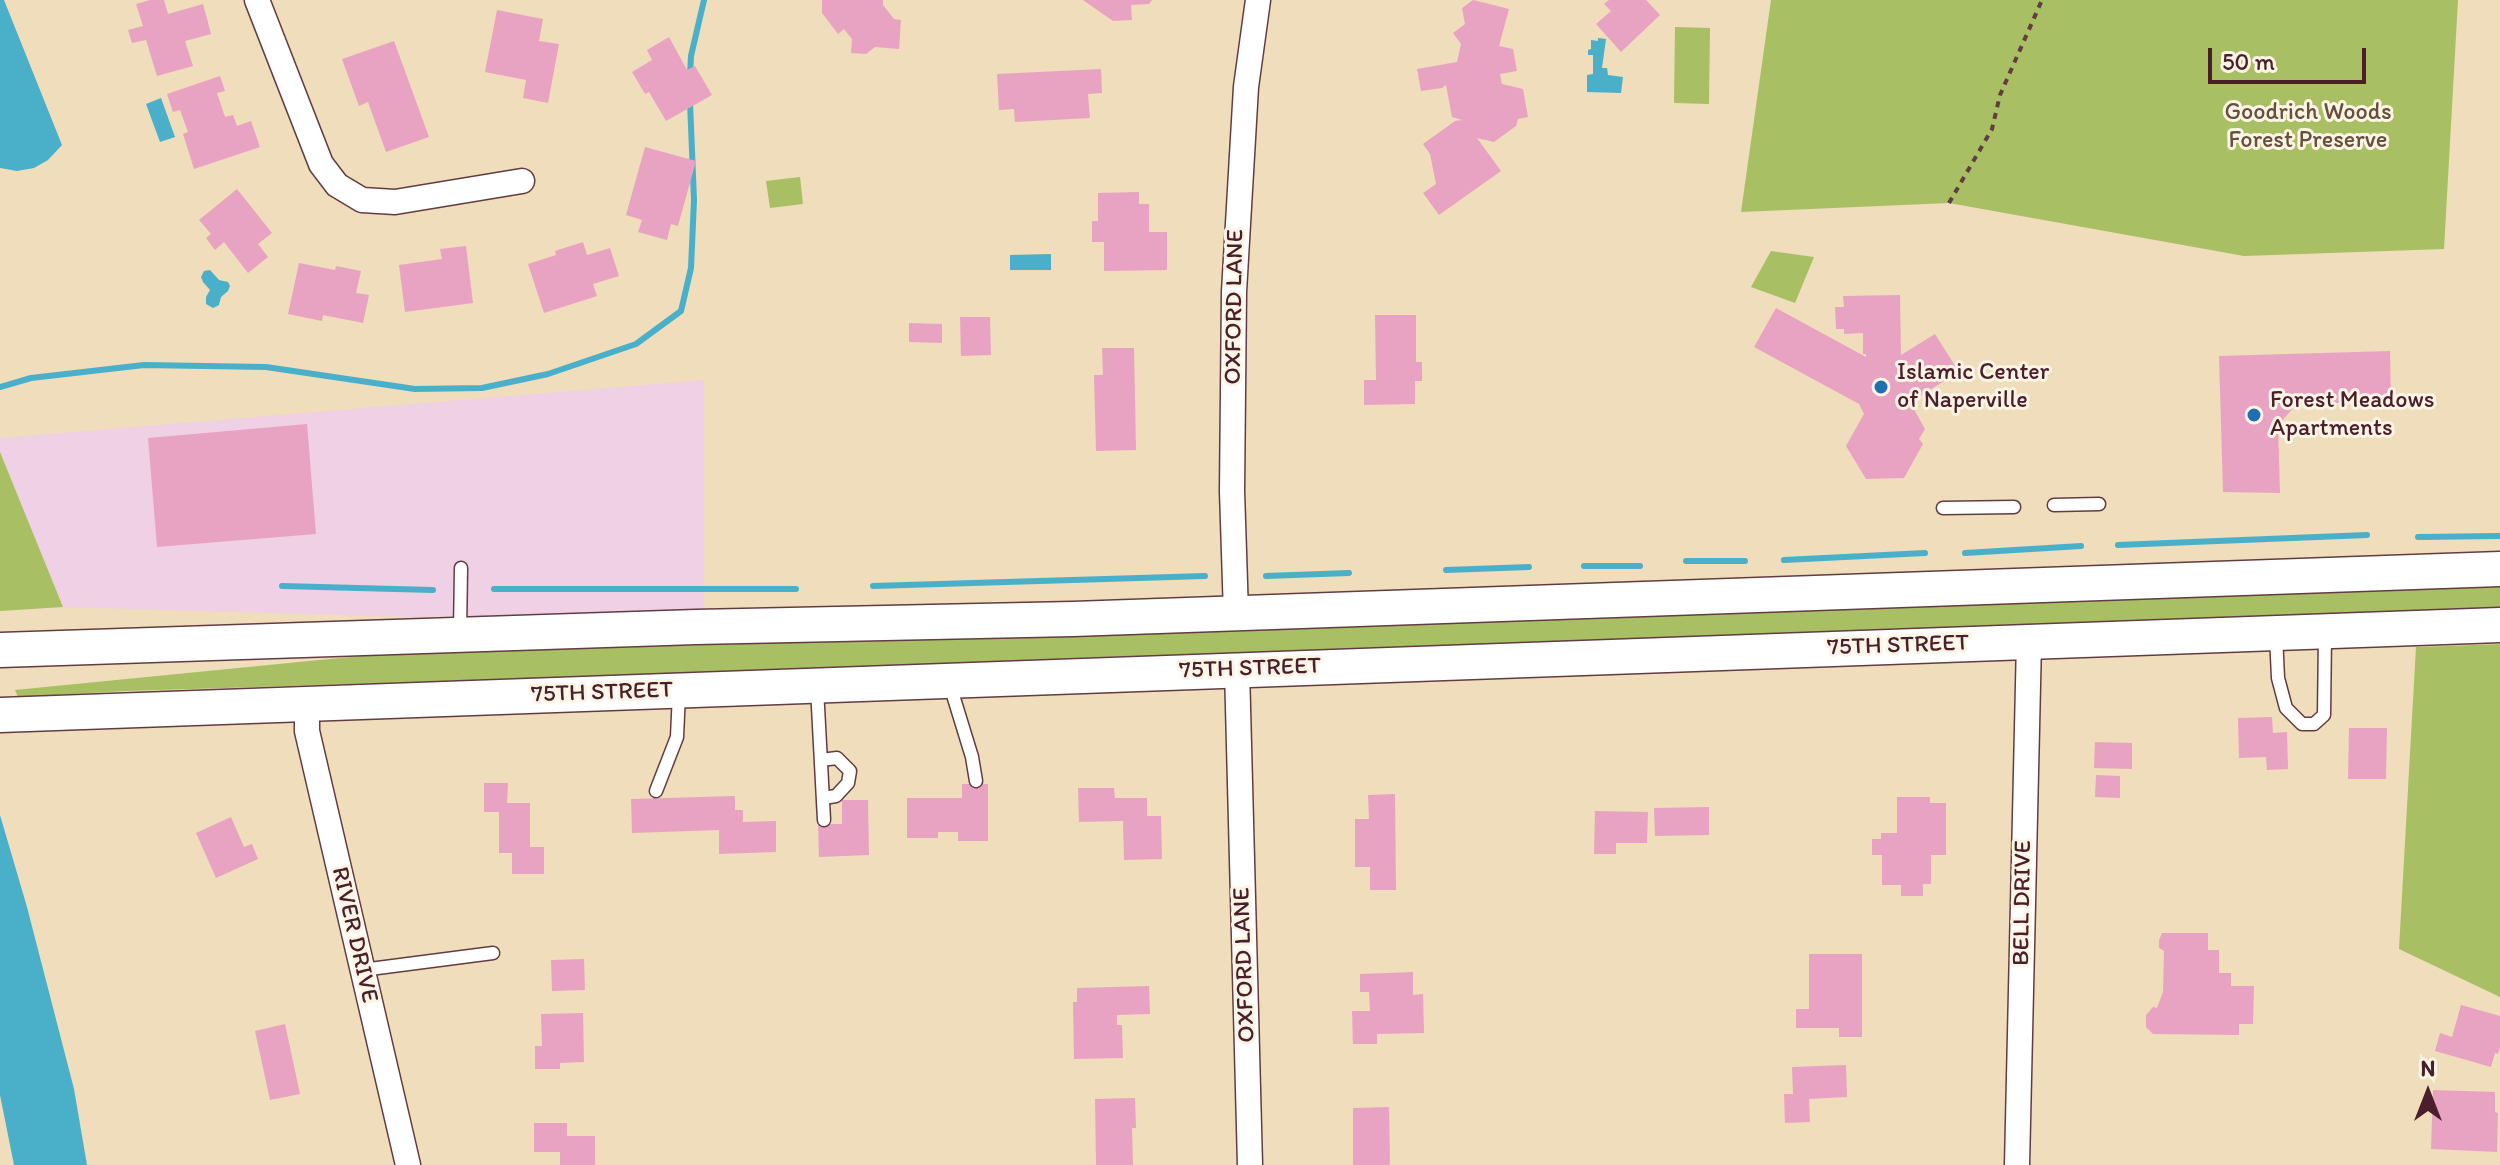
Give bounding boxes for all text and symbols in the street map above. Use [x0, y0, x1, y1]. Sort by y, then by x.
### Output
scale bar [2212, 32, 2370, 82]
text: 50 m [2222, 47, 2275, 76]
park label: Goodrich Woods Forest Preserve [2224, 99, 2392, 155]
street label: OXFORD LANE [1219, 229, 1251, 385]
place label: Islamic Center of Naperville [1897, 359, 2049, 415]
marker: Islamic Center of Naperville [1872, 378, 1890, 396]
place label: Forest Meadows Apartments [2270, 387, 2435, 443]
marker: Forest Meadows Apartments [2245, 406, 2263, 424]
street label: 75TH STREET [1827, 629, 1969, 663]
street label: 75TH STREET [1179, 652, 1321, 686]
street label: 75TH STREET [531, 676, 673, 710]
street label: BELL DRIVE [2008, 840, 2038, 966]
street label: RIVER DRIVE [324, 864, 384, 1006]
street label: OXFORD LANE [1228, 887, 1262, 1043]
north arrow [2388, 1053, 2468, 1133]
text: N [2421, 1055, 2435, 1082]

